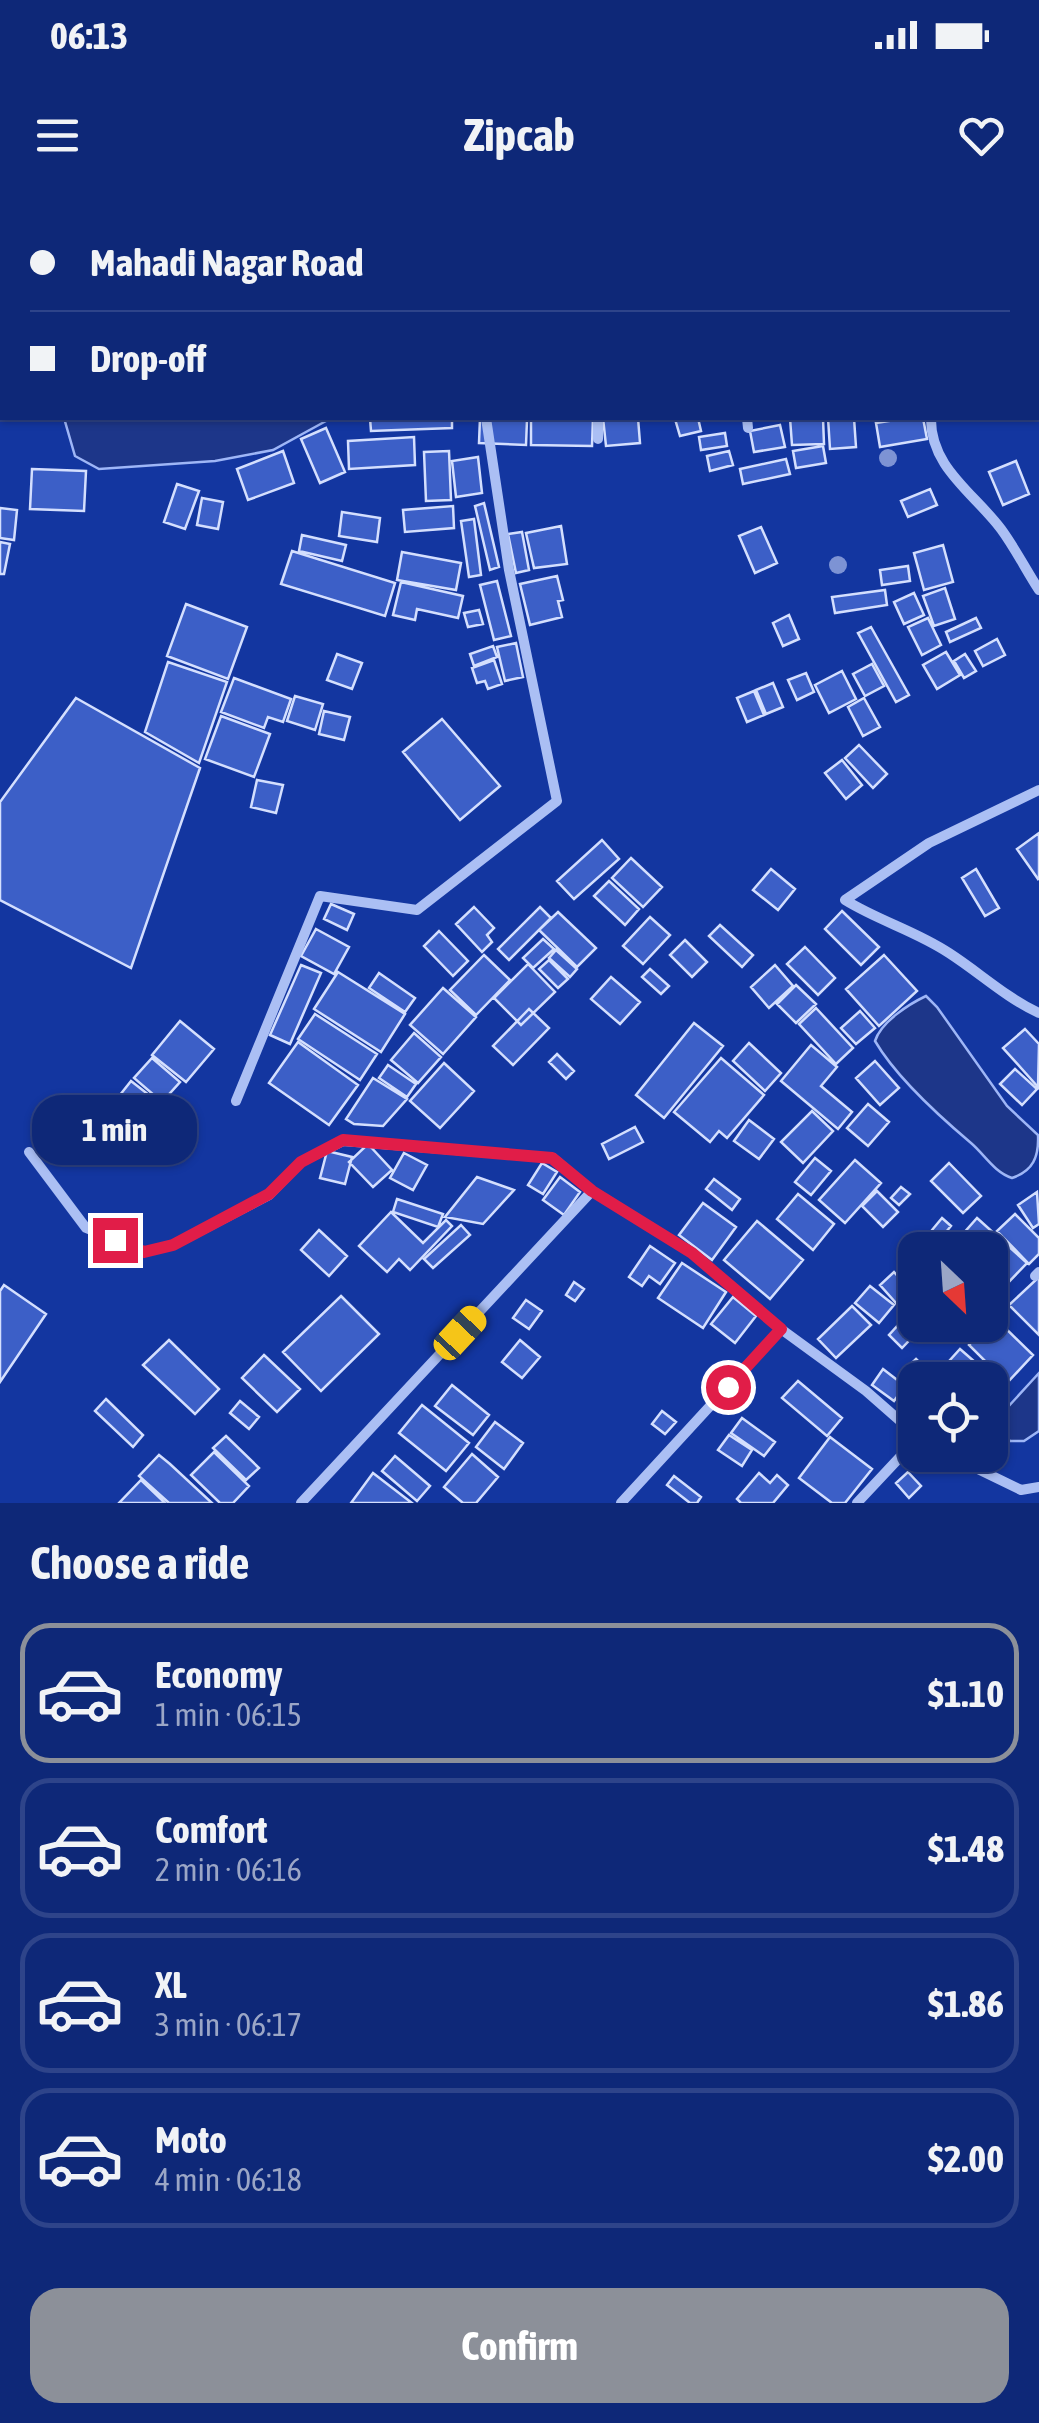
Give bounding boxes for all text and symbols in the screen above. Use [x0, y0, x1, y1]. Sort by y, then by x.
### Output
text: 06:13 [50, 14, 128, 57]
icon: menu [30, 108, 85, 163]
icon: heart [954, 108, 1009, 163]
text: Zipcab [464, 109, 575, 161]
text: Mahadi Nagar Road [90, 241, 364, 284]
text: Drop-off [90, 337, 206, 380]
callout: 1 min [32, 1095, 198, 1165]
text: 1 min [82, 1111, 147, 1148]
route end [93, 1218, 138, 1263]
north arrow [898, 1232, 1008, 1342]
map controls [898, 1232, 1008, 1472]
car [429, 1301, 491, 1365]
button: locate [898, 1362, 1008, 1472]
route start [706, 1365, 751, 1410]
text: Choose a ride [30, 1537, 249, 1589]
icon: car [35, 1648, 125, 1738]
text: Economy [155, 1653, 282, 1696]
text: $1.10 [928, 1672, 1004, 1715]
text: 1 min · 06:15 [155, 1696, 302, 1733]
icon: car [35, 1803, 125, 1893]
text: Comfort [155, 1808, 267, 1851]
text: $1.48 [928, 1827, 1004, 1870]
text: 2 min · 06:16 [155, 1851, 302, 1888]
icon: car [35, 1958, 125, 2048]
text: XL [155, 1963, 187, 2006]
text: $1.86 [928, 1982, 1004, 2025]
text: 3 min · 06:17 [155, 2006, 302, 2043]
icon: car [35, 2113, 125, 2203]
text: Moto [155, 2118, 227, 2161]
text: $2.00 [928, 2137, 1004, 2180]
text: 4 min · 06:18 [155, 2161, 302, 2198]
button: Confirm [30, 2288, 1009, 2403]

